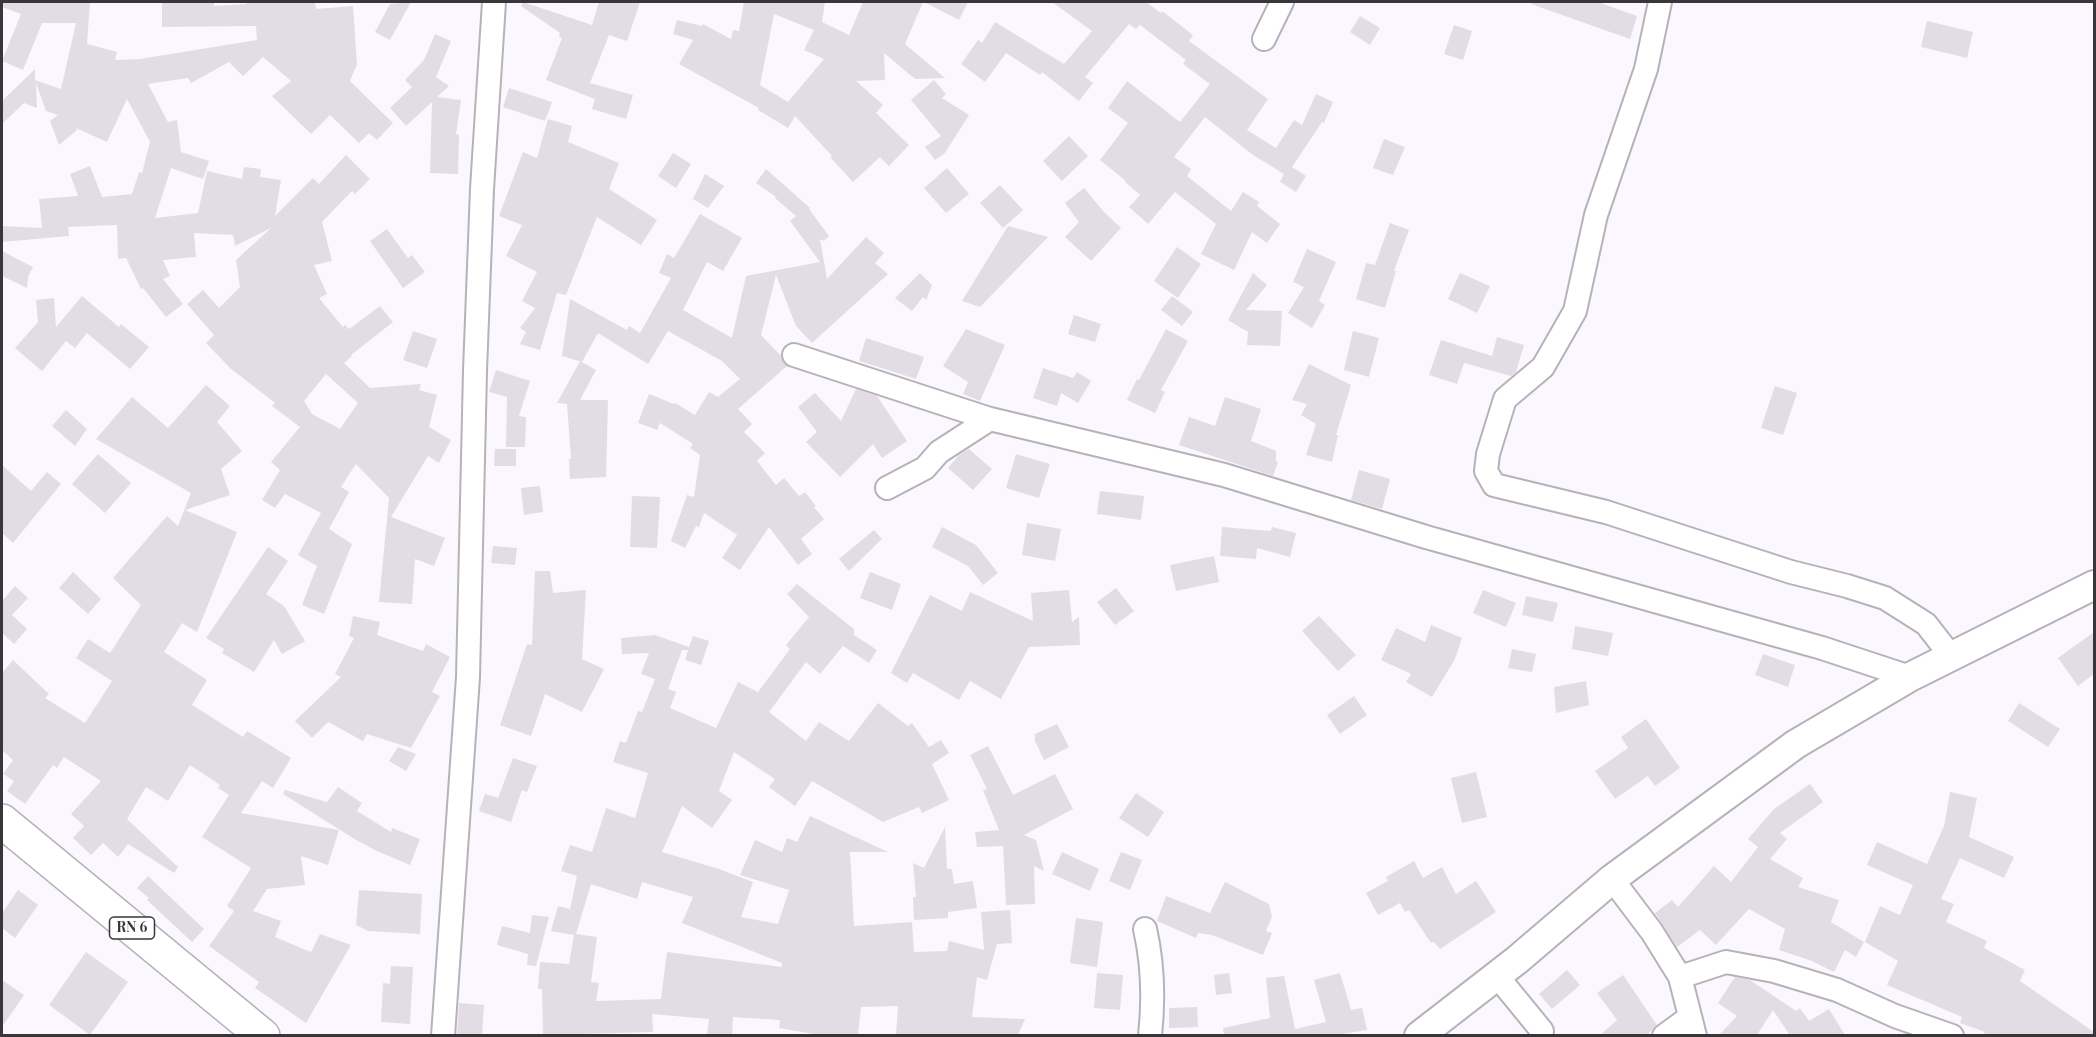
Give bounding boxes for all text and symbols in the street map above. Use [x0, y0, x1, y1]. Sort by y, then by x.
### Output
road number: RN 6 [110, 917, 154, 939]

